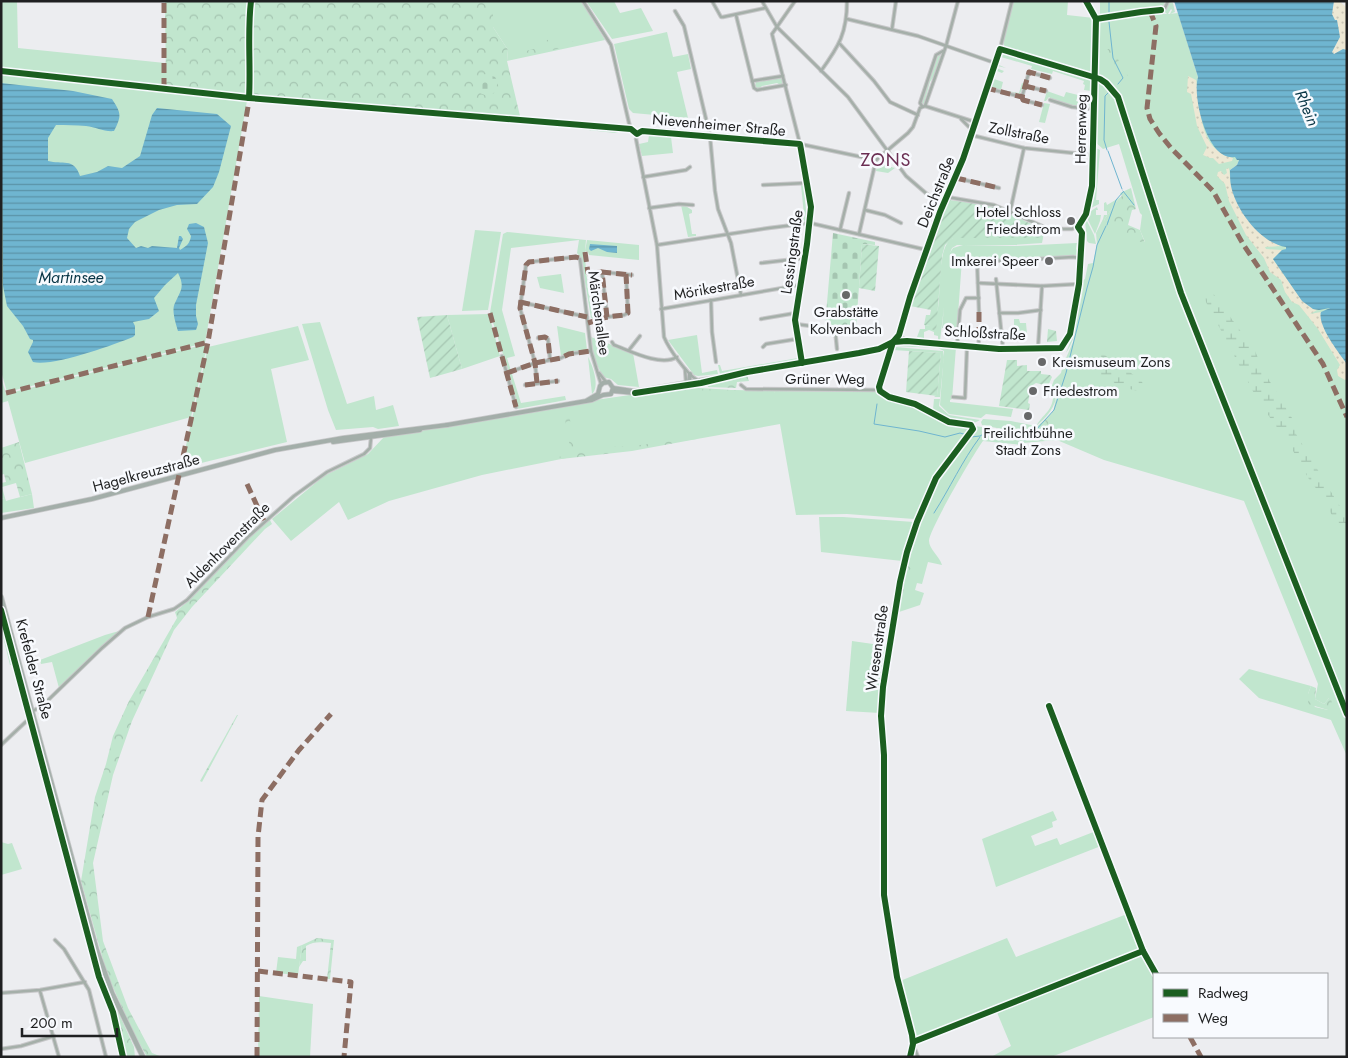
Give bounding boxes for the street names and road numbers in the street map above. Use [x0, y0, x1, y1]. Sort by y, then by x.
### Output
street label: Herrenweg [1069, 94, 1093, 164]
street label: Nievenheimer Straße [651, 108, 787, 142]
street label: Zollstraße [987, 116, 1051, 150]
street label: Deichstraße [912, 153, 960, 231]
street label: Lessingstraße [775, 208, 809, 296]
street label: Märchenallee [582, 270, 616, 357]
street label: Mörikestraße [672, 270, 756, 306]
street label: Schloßstraße [944, 320, 1027, 346]
street label: Grüner Weg [785, 368, 865, 390]
street label: Hagelkreuzstraße [90, 448, 202, 498]
street label: Aldenhovenstraße [179, 497, 275, 593]
street label: Wiesenstraße [860, 603, 894, 692]
street label: Krefelder Straße [10, 616, 58, 722]

